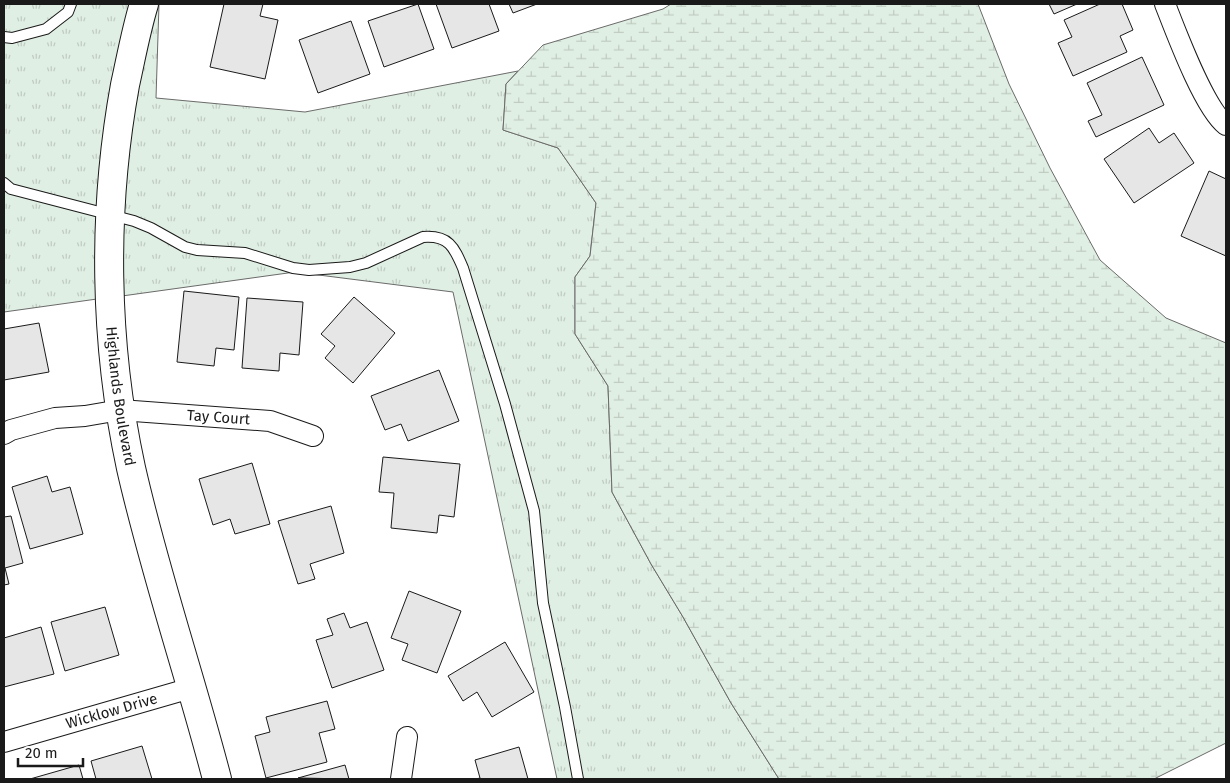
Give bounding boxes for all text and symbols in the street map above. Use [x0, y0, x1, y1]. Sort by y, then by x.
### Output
street label: Highlands Boulevard [102, 326, 139, 468]
street label: Tay Court [186, 406, 251, 429]
street label: Wicklow Drive [64, 689, 160, 733]
scale bar [18, 736, 82, 768]
text: 20 m [25, 744, 58, 762]

